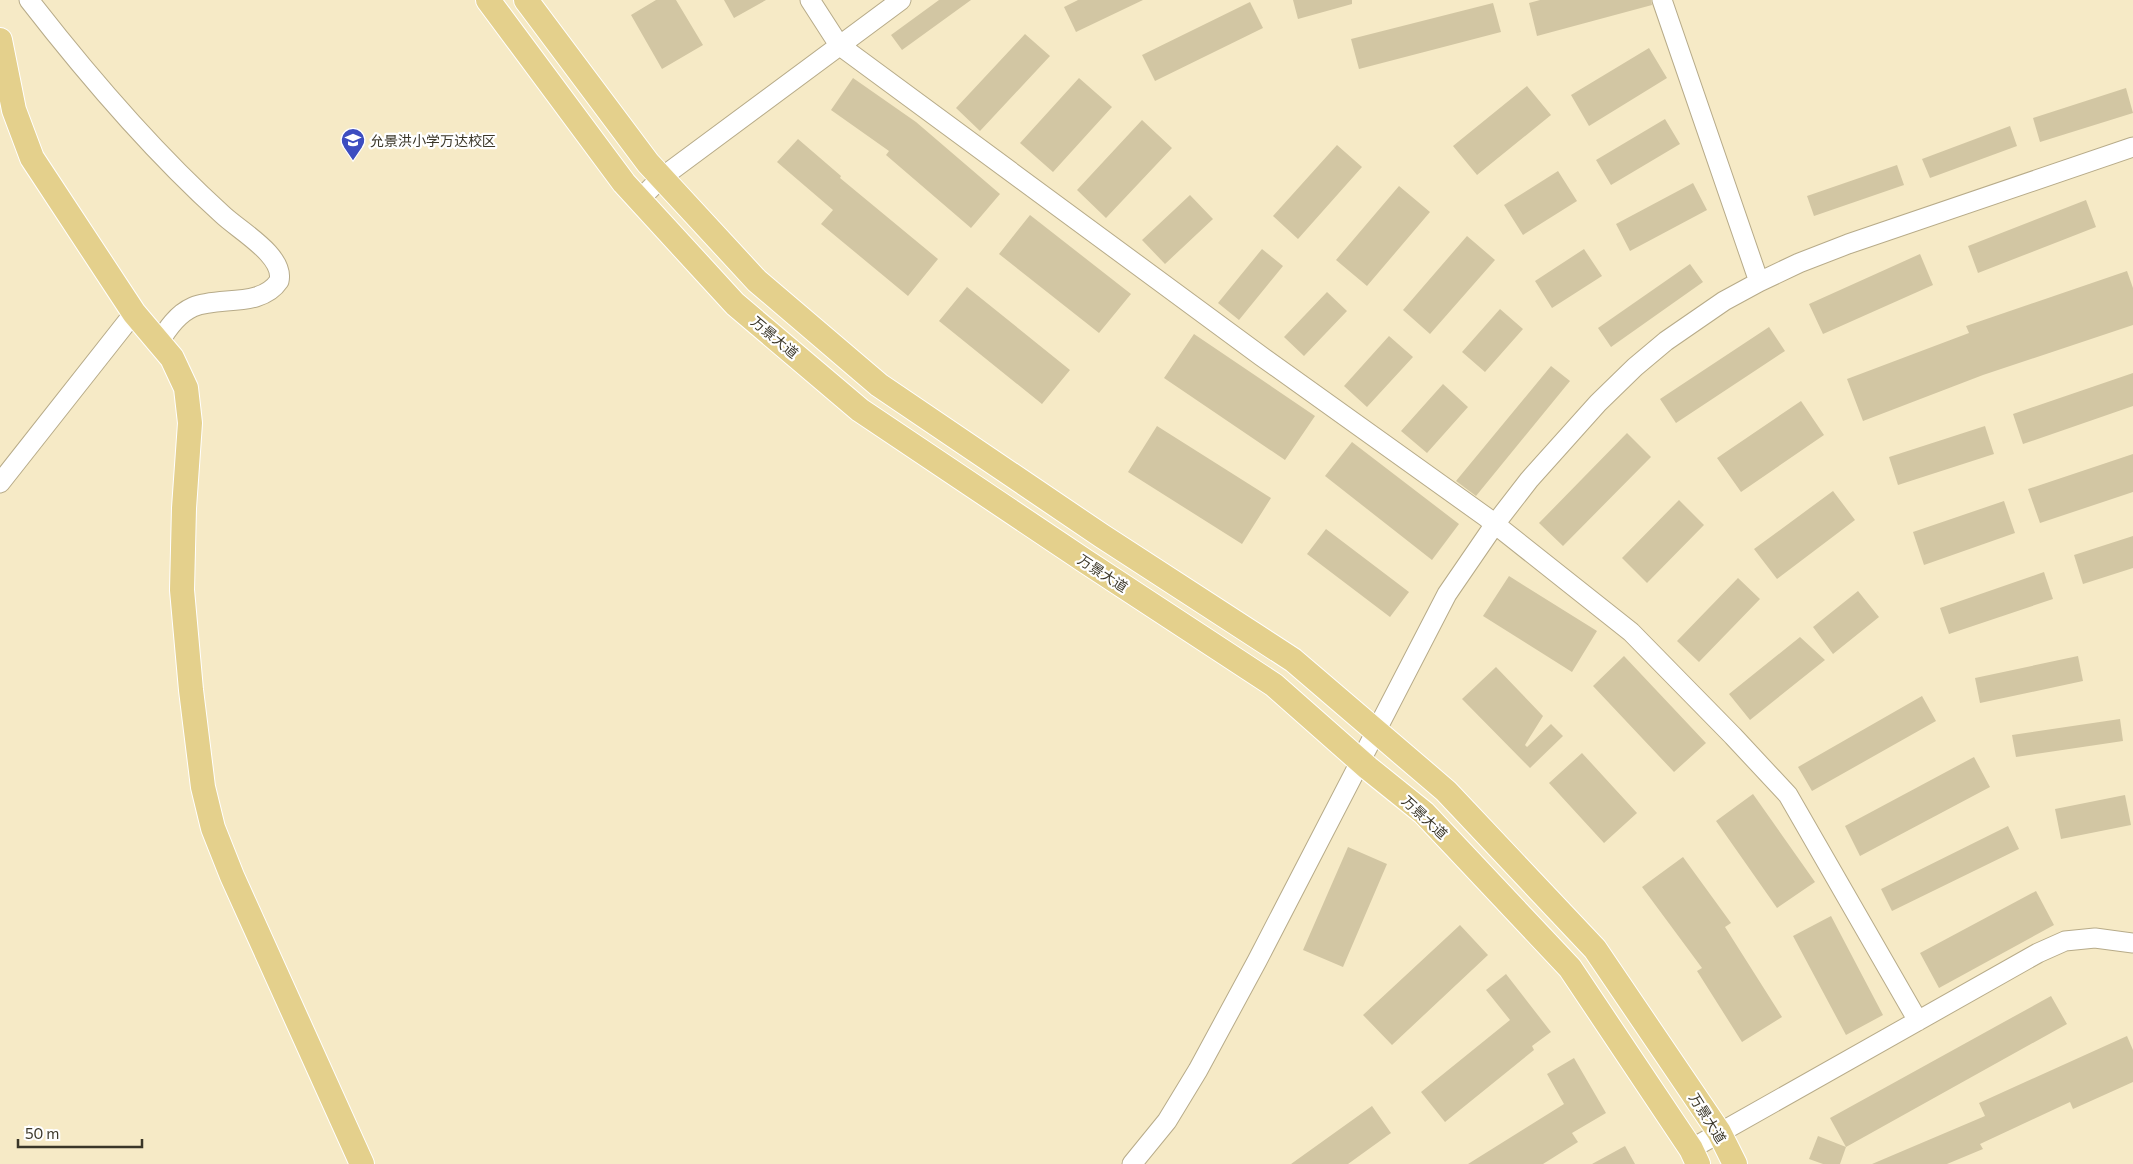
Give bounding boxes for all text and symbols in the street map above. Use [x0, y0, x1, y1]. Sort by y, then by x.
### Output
school or university icon: 允景洪小学万达校区 [340, 127, 366, 161]
place label: 允景洪小学万达校区 [370, 132, 496, 149]
street label: 万景大道 [748, 312, 802, 362]
street label: 万景大道 [1075, 551, 1131, 595]
street label: 万景大道 [1399, 792, 1451, 842]
street label: 万景大道 [1686, 1090, 1730, 1146]
scale bar [18, 1116, 141, 1148]
text: 50 m [25, 1124, 59, 1142]

